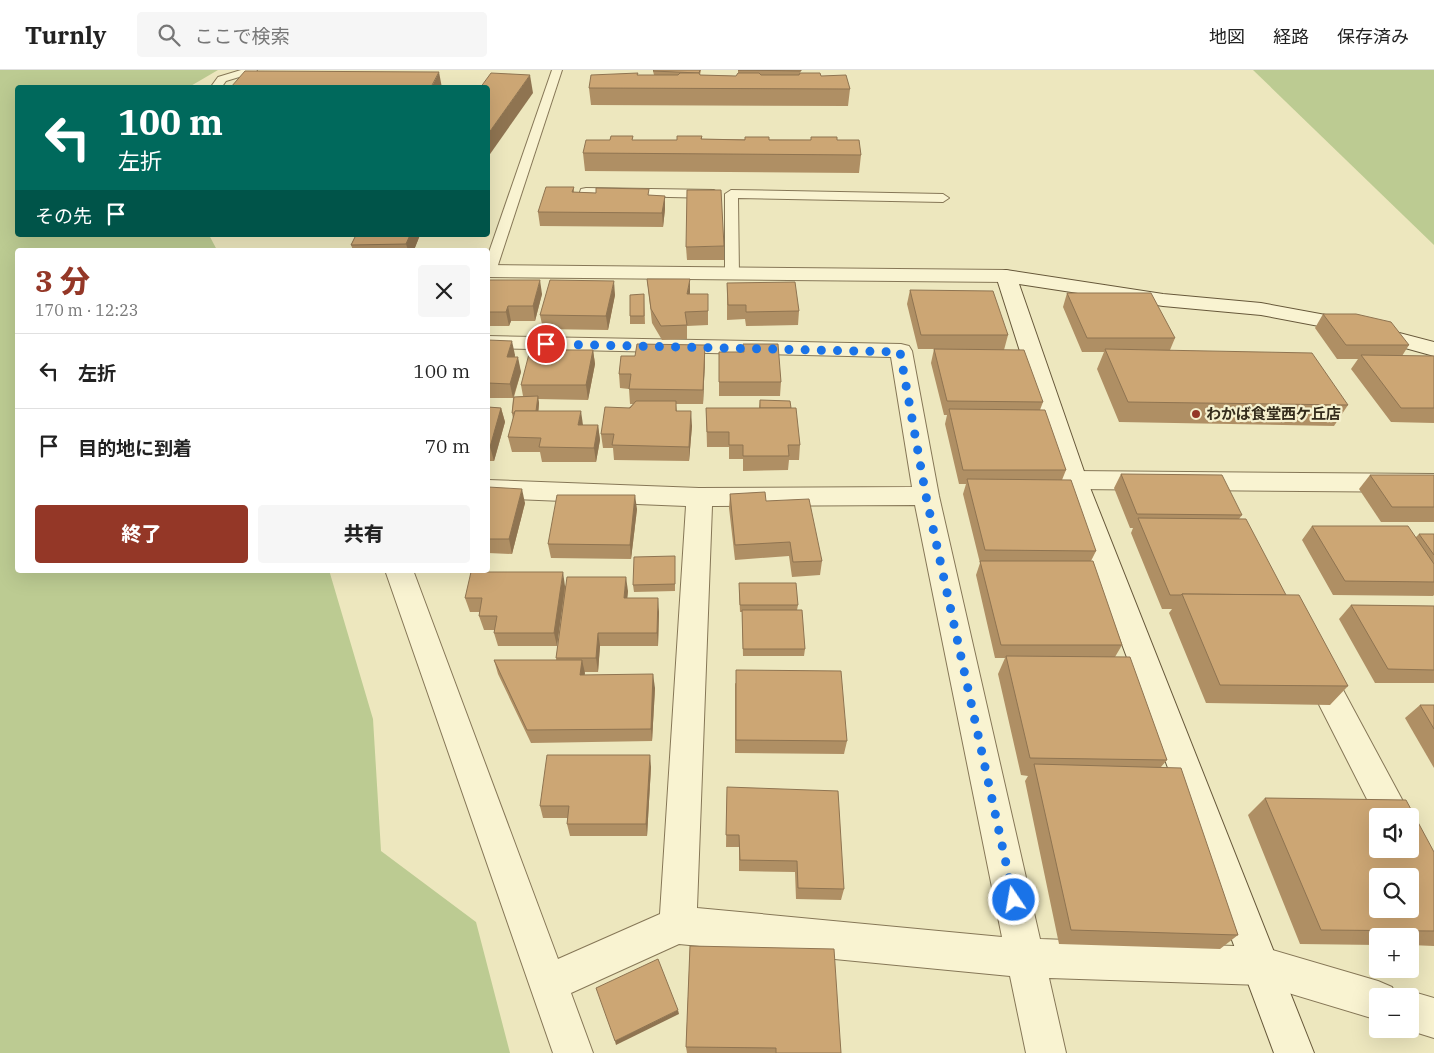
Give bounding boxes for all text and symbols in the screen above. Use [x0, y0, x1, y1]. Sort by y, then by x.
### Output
search box [137, 12, 487, 57]
text: Turnly [25, 19, 107, 51]
icon: search [155, 21, 183, 49]
text: ここで検索 [195, 24, 290, 48]
text: 地図 [1209, 25, 1245, 48]
text: 経路 [1273, 25, 1309, 48]
text: 保存済み [1337, 25, 1409, 48]
text: 100 m [118, 99, 223, 145]
icon: left [35, 105, 100, 170]
text: 左折 [118, 146, 162, 175]
icon: arrive [102, 200, 130, 228]
text: その先 [35, 204, 92, 228]
text: 3 分 [35, 261, 90, 300]
button: close [418, 265, 470, 317]
text: 170 m · 12:23 [35, 300, 138, 320]
pin [525, 323, 567, 365]
icon: arrive [532, 330, 560, 358]
icon: left [35, 357, 63, 385]
text: 100 m [413, 359, 470, 383]
text: 左折 [78, 361, 116, 385]
place label: わかば食堂西ケ丘店 [1206, 404, 1341, 423]
marker: わかば食堂西ケ丘店 [1190, 408, 1202, 420]
icon: arrive [35, 432, 63, 460]
text: 70 m [425, 434, 470, 458]
text: 目的地に到着 [78, 436, 192, 460]
button: 終了 [35, 505, 248, 563]
button: 共有 [258, 505, 470, 563]
map controls [1369, 808, 1419, 1038]
button: sound [1369, 808, 1419, 858]
button: search [1369, 868, 1419, 918]
position arrow [987, 873, 1039, 925]
button: + [1369, 928, 1419, 978]
button: − [1369, 988, 1419, 1038]

